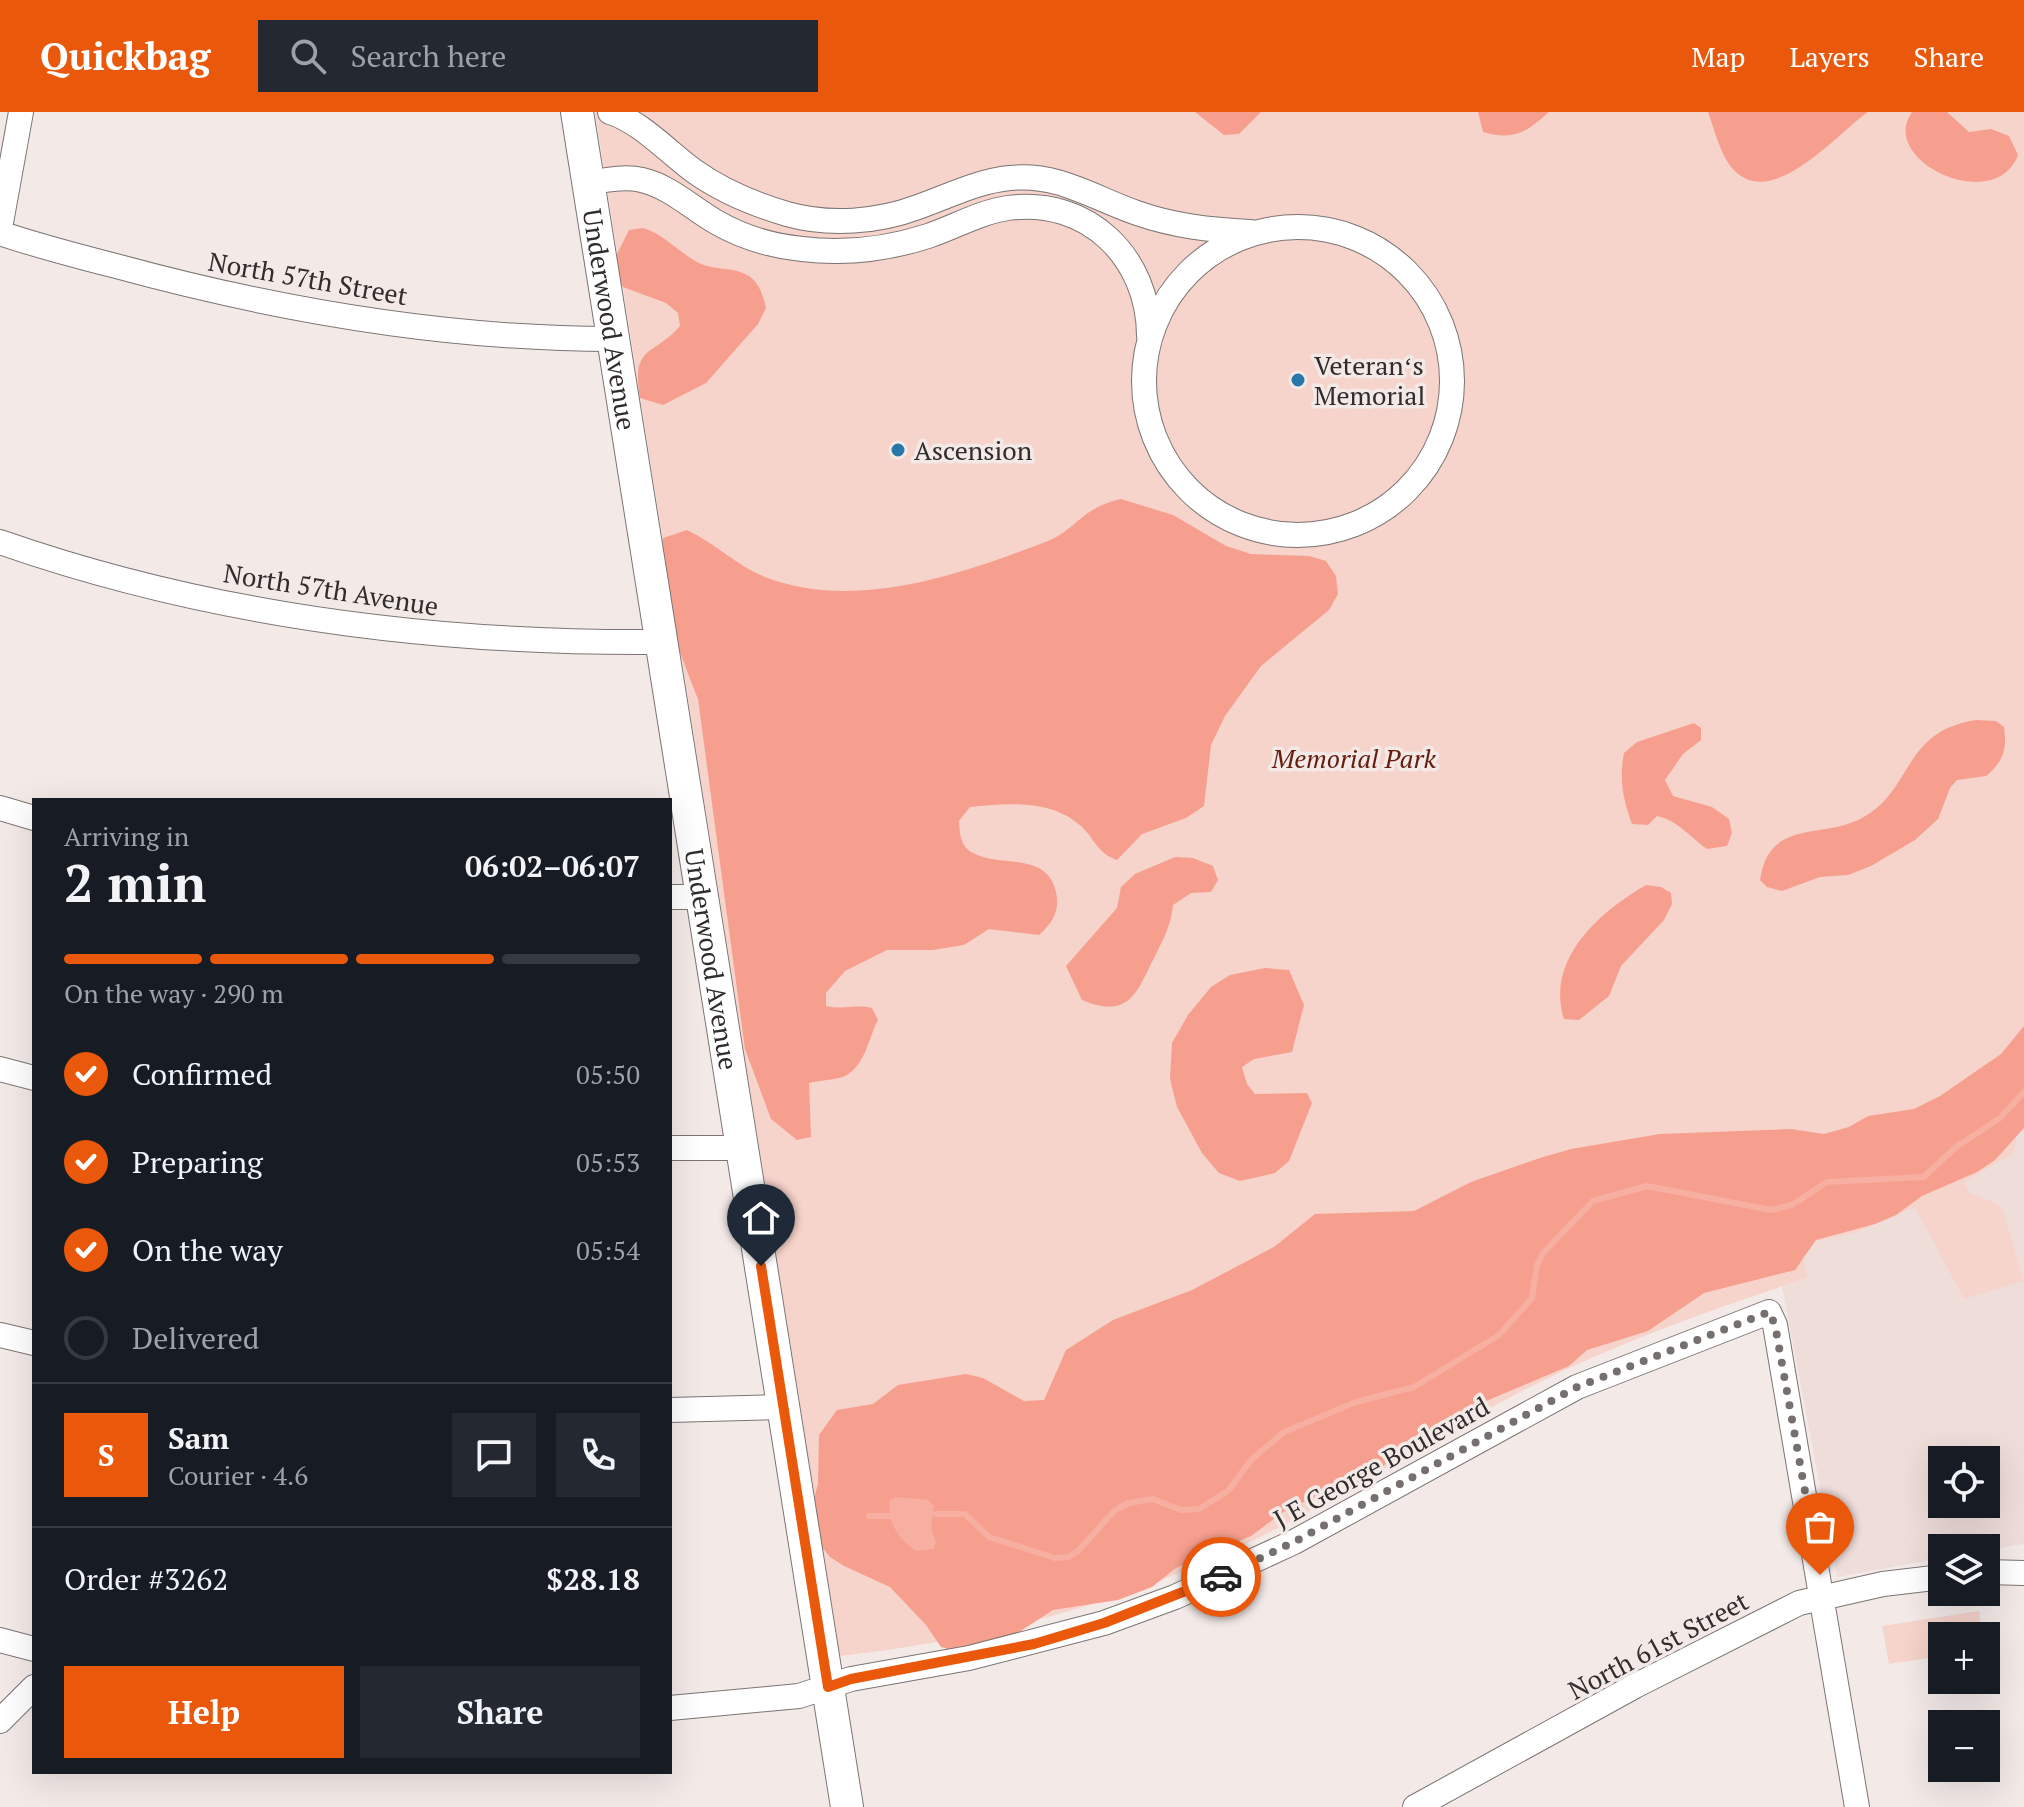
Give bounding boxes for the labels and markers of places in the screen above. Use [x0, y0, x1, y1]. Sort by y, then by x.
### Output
place label: Veteranʻs Memorial [1314, 348, 1425, 412]
marker: Veteranʻs Memorial [1289, 371, 1307, 389]
place label: Ascension [914, 433, 1032, 467]
marker: Ascension [889, 441, 907, 459]
pin [727, 1184, 795, 1266]
pin [1786, 1493, 1854, 1575]

